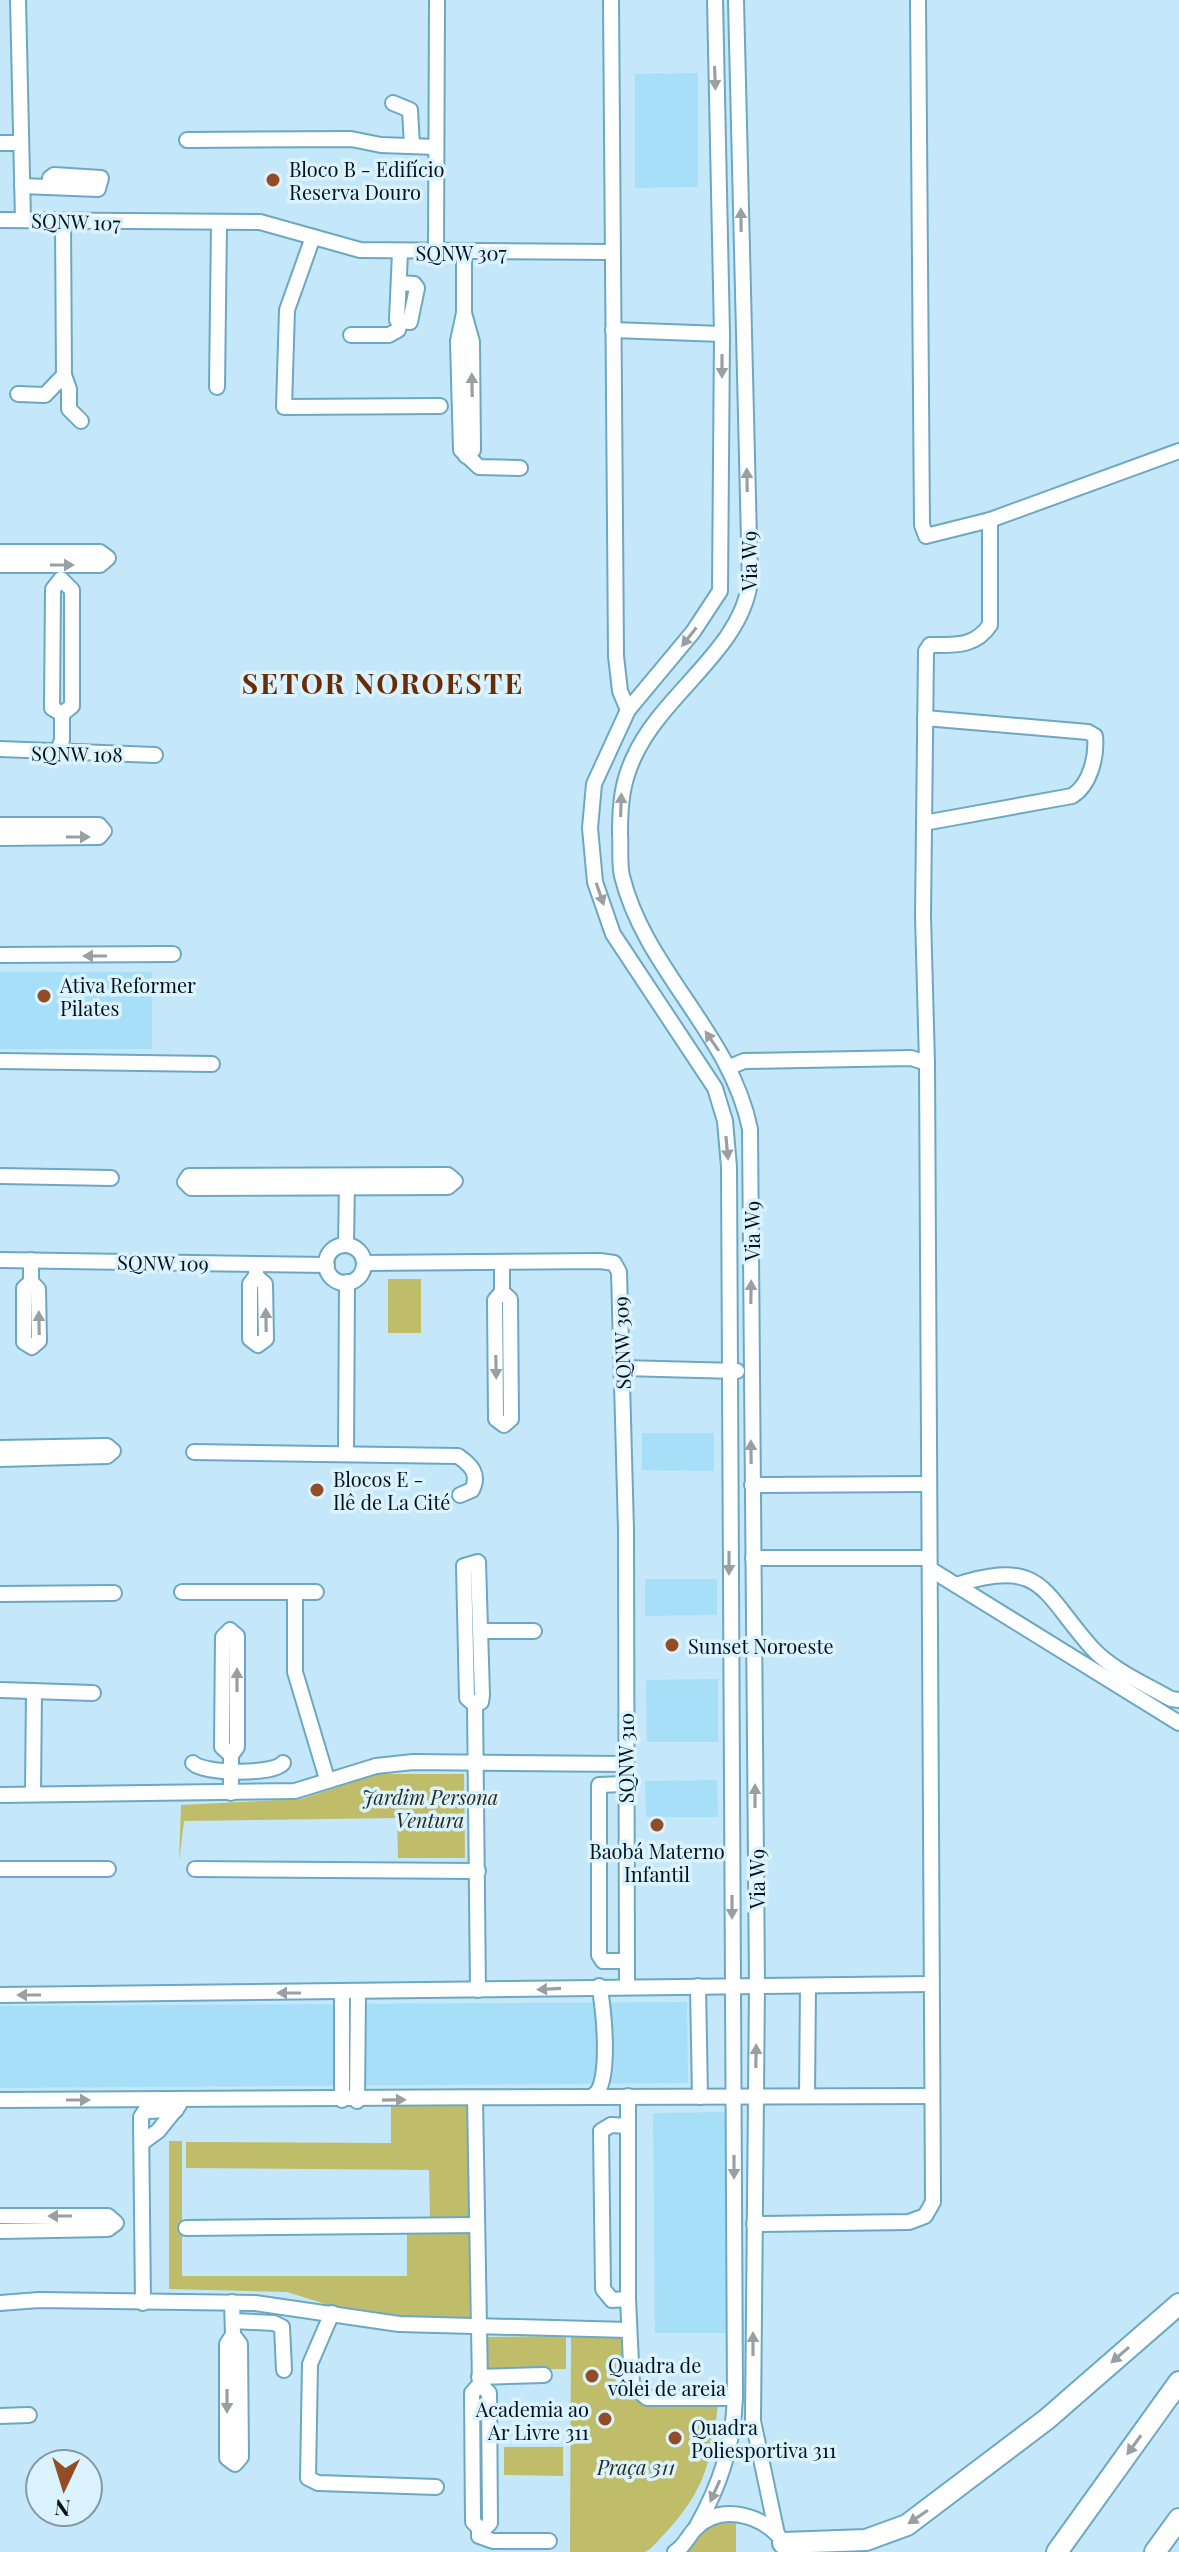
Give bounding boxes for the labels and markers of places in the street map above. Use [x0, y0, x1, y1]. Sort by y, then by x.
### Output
place label: Bloco B - Edifício Reserva Douro [289, 155, 445, 205]
marker: Bloco B - Edifício Reserva Douro [264, 171, 282, 189]
place label: Ativa Reformer Pilates [59, 971, 196, 1021]
marker: Ativa Reformer Pilates [35, 987, 53, 1005]
place label: Blocos E - Ilê de La Cité [333, 1465, 450, 1515]
marker: Blocos E - Ilê de La Cité [308, 1481, 326, 1499]
place label: Sunset Noroeste [688, 1632, 834, 1659]
marker: Sunset Noroeste [663, 1636, 681, 1654]
marker: Baobá Materno Infantil [648, 1816, 666, 1834]
place label: Baobá Materno Infantil [589, 1837, 725, 1887]
place label: Quadra de vôlei de areia [607, 2351, 726, 2401]
marker: Quadra de vôlei de areia [583, 2367, 601, 2385]
place label: Academia ao Ar Livre 311 [475, 2395, 589, 2445]
marker: Academia ao Ar Livre 311 [596, 2410, 614, 2428]
place label: Quadra Poliesportiva 311 [691, 2413, 836, 2463]
marker: Quadra Poliesportiva 311 [666, 2429, 684, 2447]

